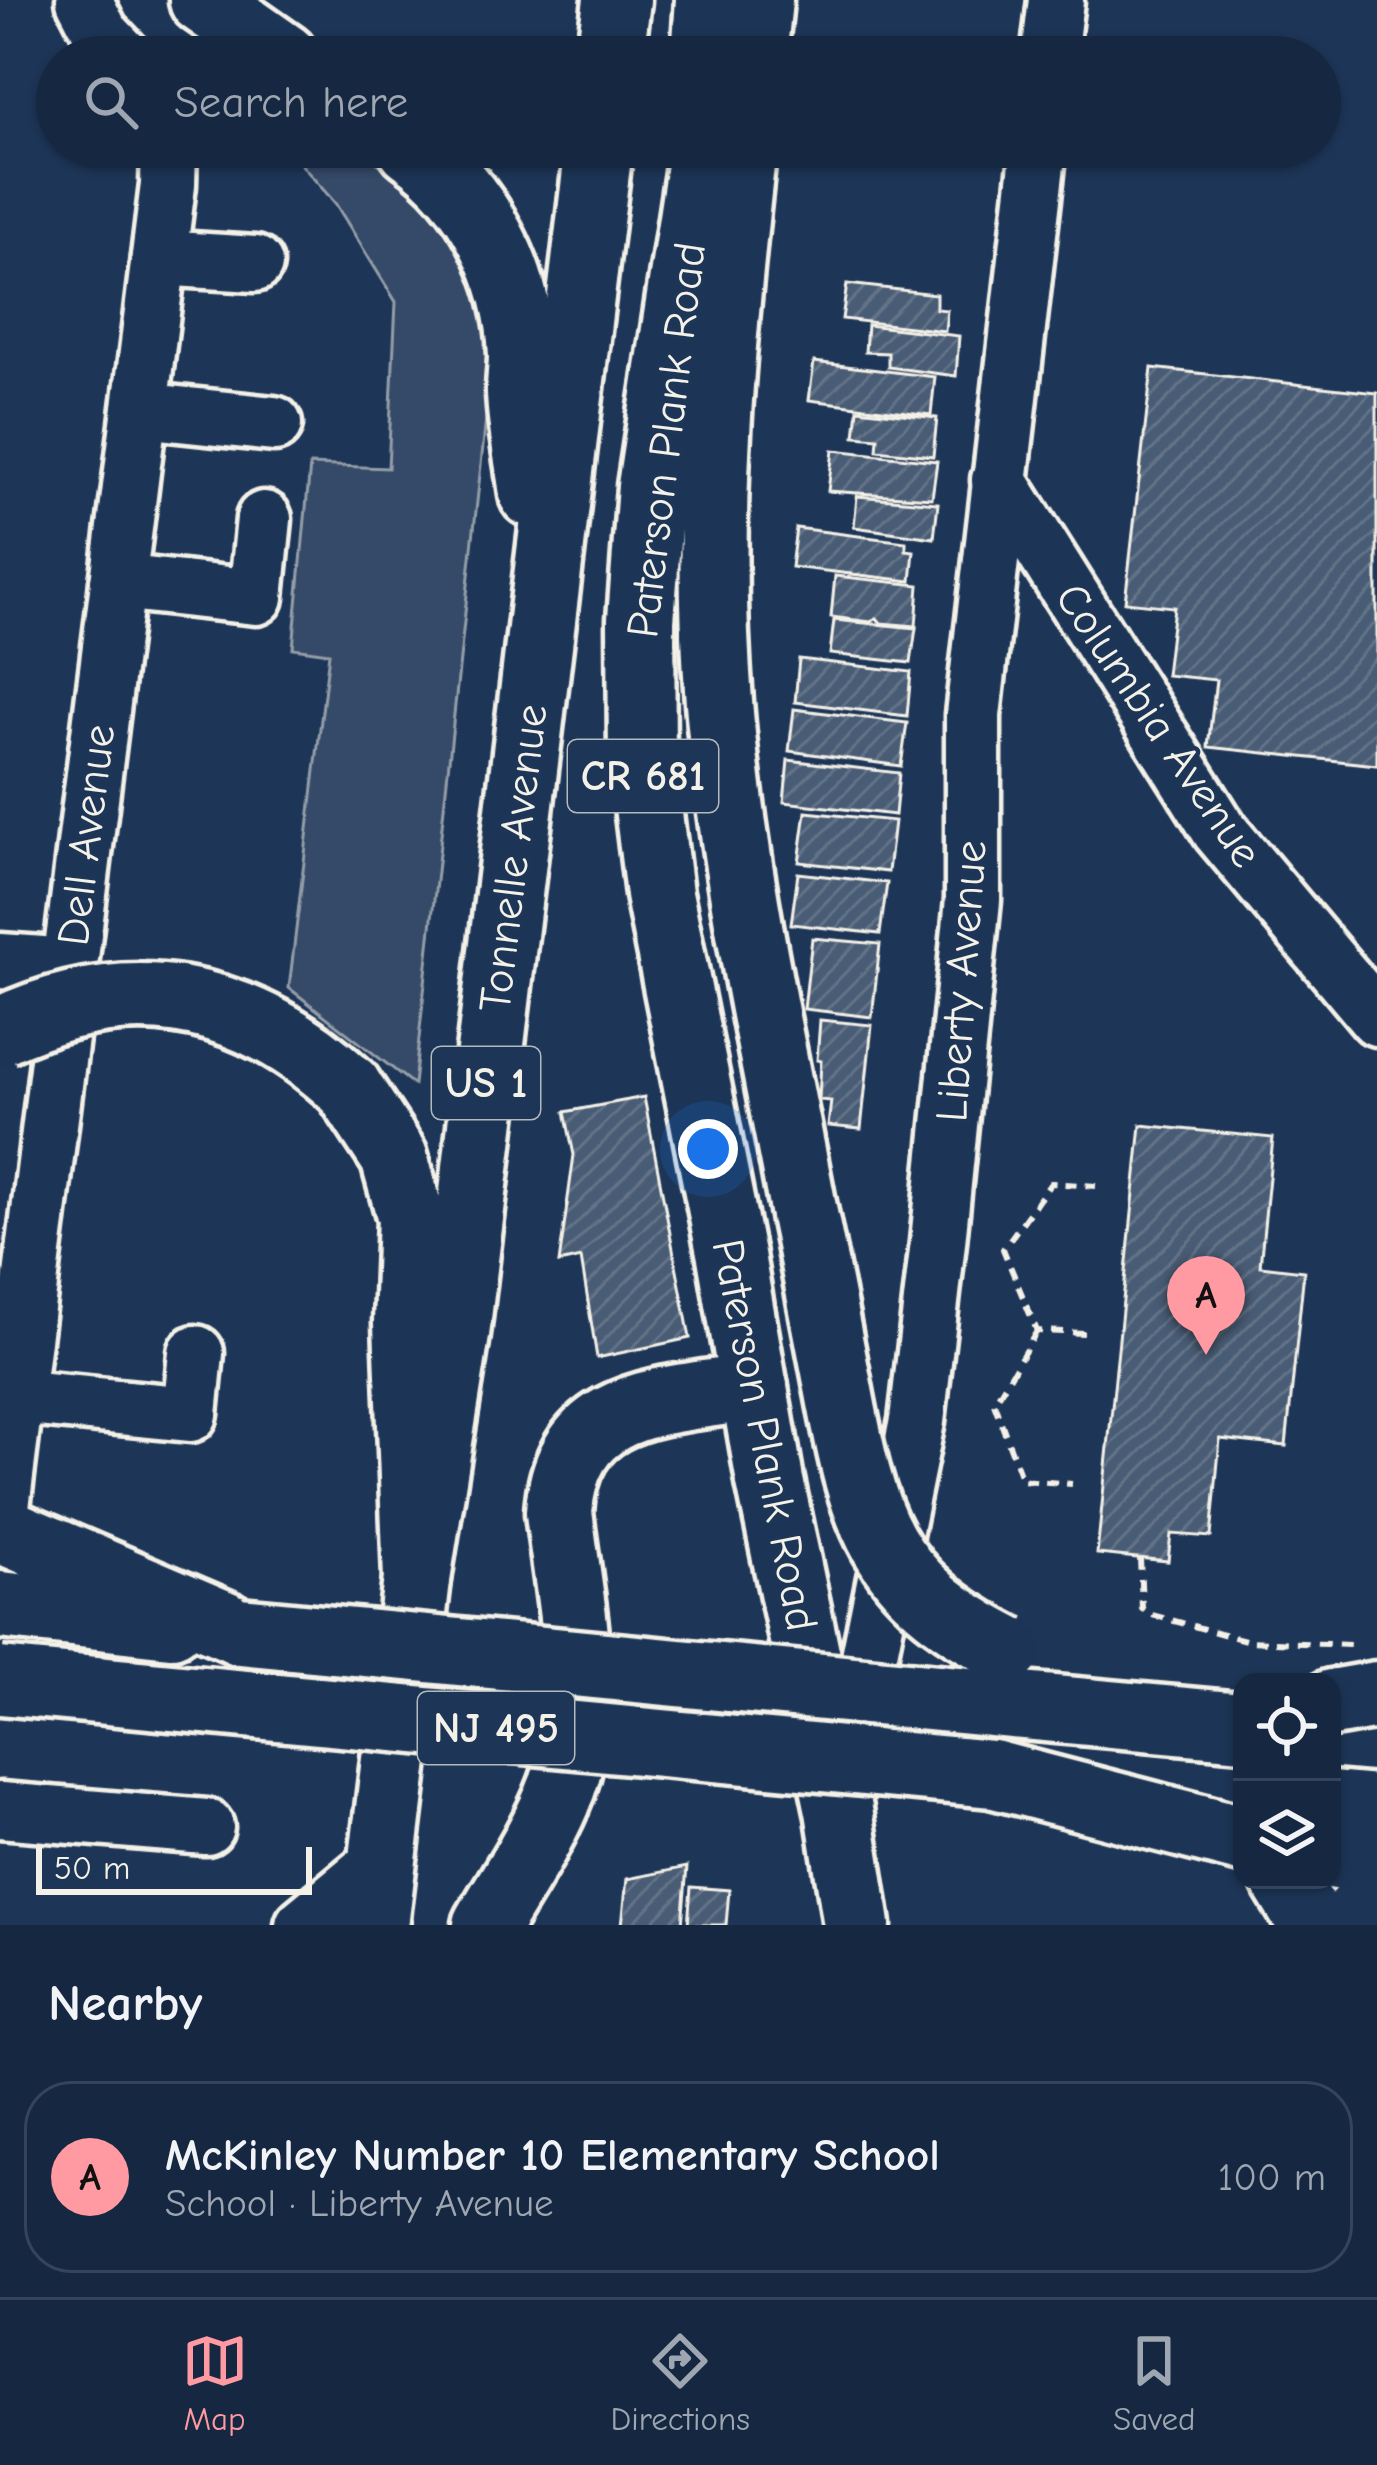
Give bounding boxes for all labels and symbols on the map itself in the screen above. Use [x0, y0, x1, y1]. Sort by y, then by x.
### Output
street label: Paterson Plank Road [616, 239, 716, 641]
street label: Columbia Avenue [1045, 573, 1273, 877]
street label: Tonnelle Avenue [468, 701, 558, 1015]
street label: Dell Avenue [47, 721, 125, 949]
road number: CR 681 [568, 740, 718, 812]
street label: Liberty Avenue [925, 838, 997, 1124]
road number: US 1 [432, 1047, 540, 1119]
your location [678, 1119, 738, 1179]
street label: Paterson Plank Road [702, 1235, 828, 1635]
pin: A [1167, 1256, 1245, 1355]
road number: NJ 495 [418, 1692, 574, 1764]
scale bar [36, 1841, 312, 1894]

